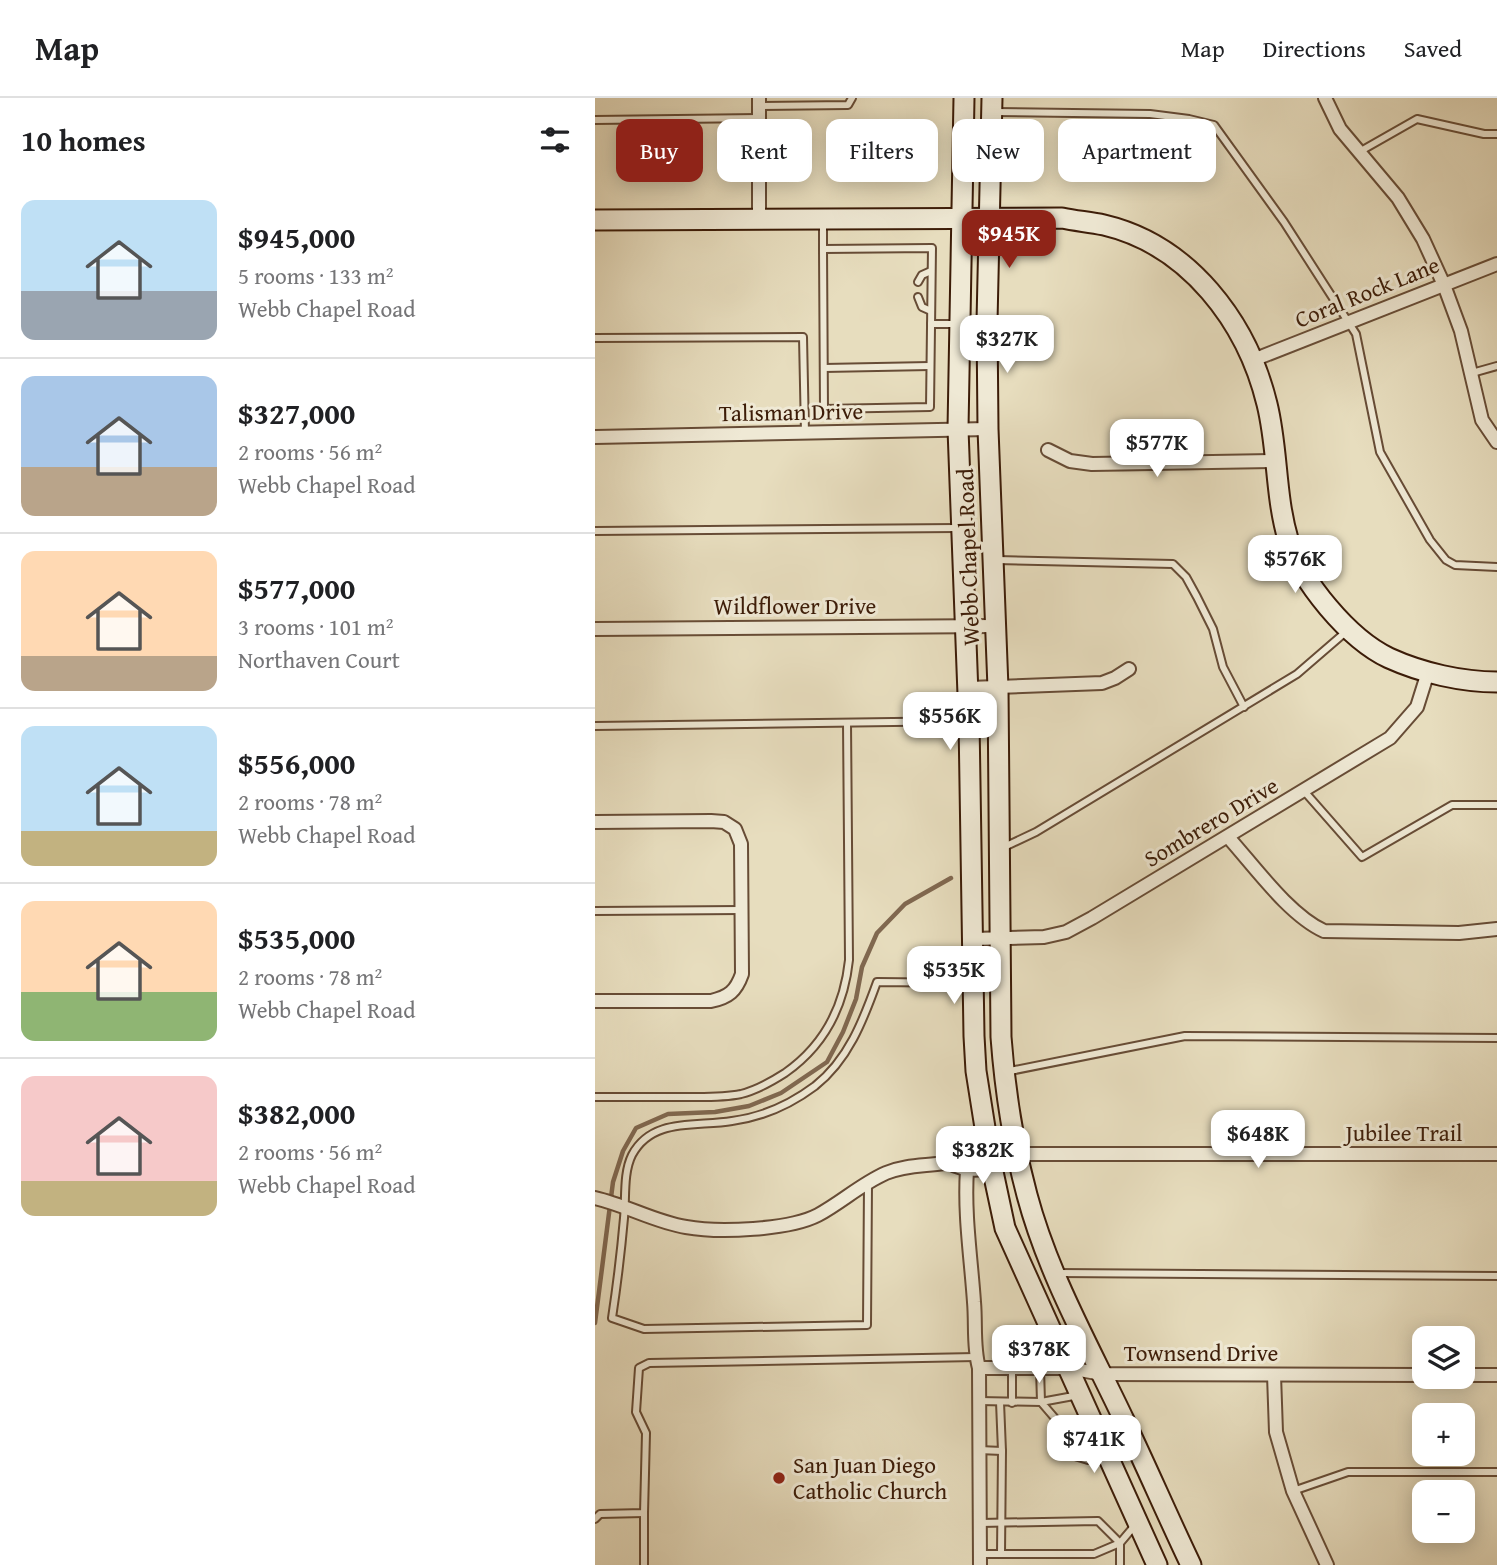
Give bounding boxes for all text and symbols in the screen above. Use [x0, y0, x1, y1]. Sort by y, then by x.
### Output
text: Map [35, 24, 99, 72]
text: Map [1181, 31, 1225, 66]
text: Directions [1263, 31, 1366, 66]
text: Saved [1404, 31, 1462, 66]
text: 10 homes [21, 118, 146, 162]
chip: Buy [616, 119, 703, 182]
chip: Rent [717, 119, 812, 182]
chip: Filters [826, 119, 938, 182]
chip: New [952, 119, 1044, 182]
chip: Apartment [1058, 119, 1216, 182]
icon: filters [536, 121, 574, 159]
pin: $945K [960, 211, 1058, 270]
text: $945,000 [238, 215, 355, 259]
text: $945K [978, 216, 1040, 249]
icon: home [77, 228, 161, 312]
street label: Coral Rock Lane [1290, 248, 1444, 336]
text: 5 rooms · 133 m² [238, 259, 393, 292]
text: Webb Chapel Road [238, 292, 415, 325]
pin: $327K [958, 316, 1056, 375]
text: $327K [976, 321, 1038, 354]
text: $327,000 [238, 391, 355, 435]
street label: Talisman Drive [719, 394, 863, 429]
icon: home [77, 404, 161, 488]
pin: $577K [1108, 420, 1206, 479]
text: $577K [1126, 425, 1188, 458]
text: 2 rooms · 56 m² [238, 435, 382, 468]
street label: Webb Chapel Road [948, 467, 987, 646]
text: Webb Chapel Road [238, 468, 415, 501]
pin: $576K [1246, 536, 1344, 595]
text: $576K [1264, 541, 1326, 574]
text: $577,000 [238, 566, 355, 610]
icon: home [77, 579, 161, 663]
street label: Wildflower Drive [714, 589, 876, 622]
text: 3 rooms · 101 m² [238, 610, 393, 643]
text: Northaven Court [238, 643, 400, 676]
pin: $556K [901, 692, 999, 752]
text: $556K [919, 698, 981, 731]
text: $556,000 [238, 741, 355, 785]
icon: home [77, 754, 161, 838]
street label: Sombrero Drive [1137, 769, 1284, 875]
text: 2 rooms · 78 m² [238, 785, 382, 818]
text: Webb Chapel Road [238, 818, 415, 851]
text: $535,000 [238, 916, 355, 960]
icon: home [77, 929, 161, 1013]
pin: $535K [905, 946, 1003, 1006]
text: $535K [923, 952, 985, 985]
text: 2 rooms · 78 m² [238, 960, 382, 993]
text: Webb Chapel Road [238, 993, 415, 1026]
text: $382,000 [238, 1091, 355, 1135]
icon: home [77, 1104, 161, 1188]
pin: $648K [1209, 1110, 1307, 1170]
text: $648K [1227, 1116, 1289, 1149]
street label: Jubilee Trail [1342, 1116, 1463, 1149]
pin: $382K [934, 1126, 1032, 1186]
text: $382K [952, 1132, 1014, 1165]
text: 2 rooms · 56 m² [238, 1135, 382, 1168]
text: Webb Chapel Road [238, 1168, 415, 1201]
pin: $378K [990, 1326, 1088, 1385]
map controls [1412, 1326, 1475, 1543]
button: layers [1412, 1326, 1475, 1389]
text: $378K [1008, 1331, 1070, 1364]
street label: Townsend Drive [1124, 1336, 1278, 1369]
button: + [1412, 1403, 1475, 1466]
pin: $741K [1045, 1416, 1143, 1475]
text: $741K [1063, 1421, 1125, 1454]
place label: San Juan Diego Catholic Church [793, 1448, 947, 1507]
marker: San Juan Diego Catholic Church [771, 1470, 787, 1486]
button: − [1412, 1480, 1475, 1543]

